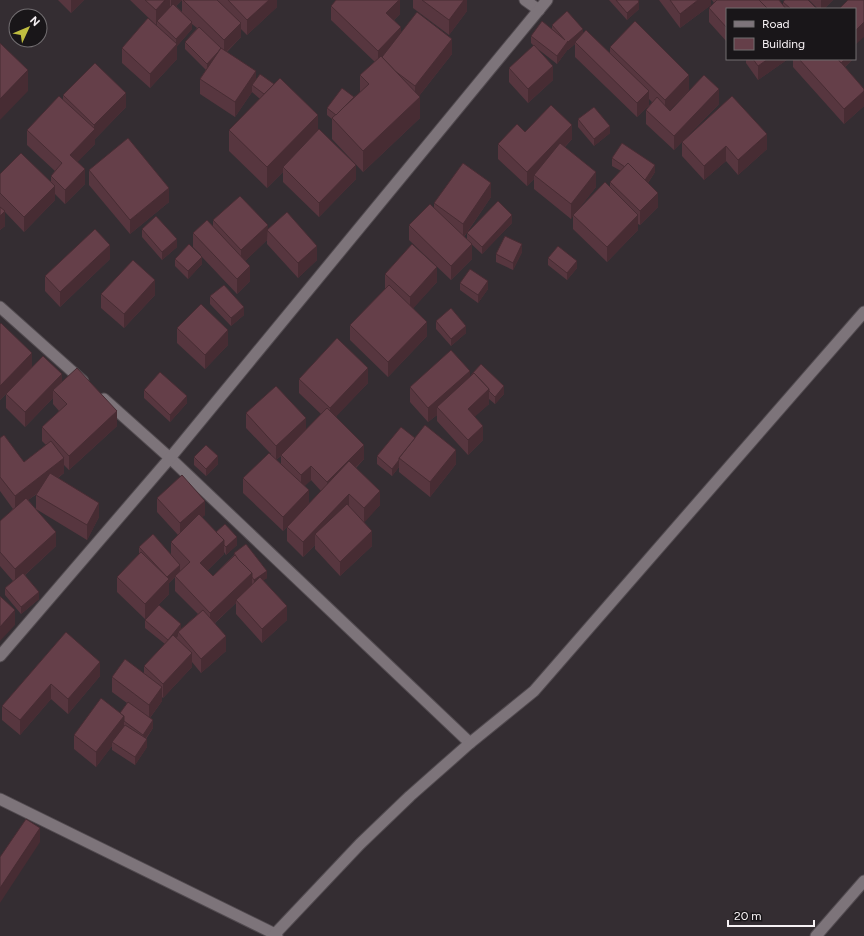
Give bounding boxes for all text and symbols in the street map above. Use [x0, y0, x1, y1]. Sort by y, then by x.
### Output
north arrow [8, 8, 48, 48]
legend [726, 8, 856, 60]
text: N [27, 14, 42, 29]
text: Road [762, 17, 790, 31]
text: Building [762, 37, 805, 51]
scale bar [728, 902, 814, 928]
text: 20 m [734, 909, 762, 923]

